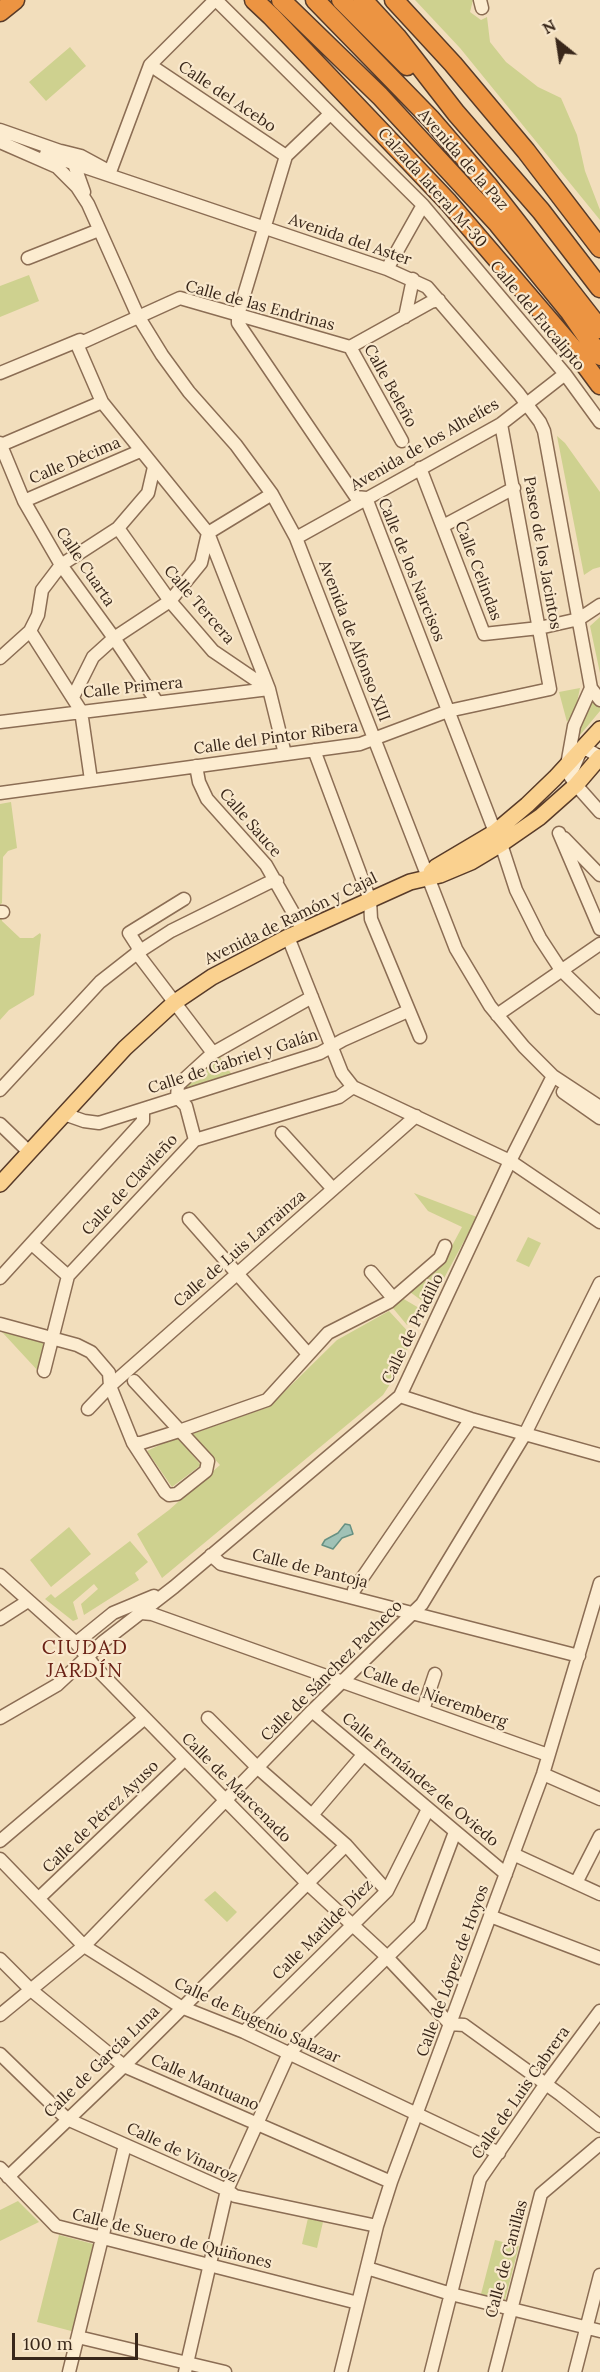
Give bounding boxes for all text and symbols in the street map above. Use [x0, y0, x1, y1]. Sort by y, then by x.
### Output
north arrow [528, 12, 588, 72]
text: N [539, 15, 559, 38]
street label: Calle del Acebo [175, 57, 279, 137]
street label: Avenida de la Paz [414, 105, 512, 215]
street label: Calzada lateral M-30 [373, 124, 491, 252]
street label: Avenida del Aster [286, 210, 414, 270]
street label: Calle del Eucalipto [485, 257, 589, 375]
street label: Calle de las Endrinas [183, 277, 337, 335]
street label: Calle Beleño [359, 341, 421, 431]
street label: Avenida de los Alhelíes [347, 395, 503, 495]
street label: Calle Décima [27, 433, 123, 489]
street label: Paseo de los Jacintos [519, 475, 565, 631]
street label: Calle de los Narcisos [373, 495, 449, 645]
street label: Calle Celindas [450, 519, 506, 623]
street label: Calle Cuarta [51, 524, 119, 610]
street label: Avenida de Alfonso XIII [314, 558, 394, 724]
street label: Calle Tercera [160, 562, 238, 648]
street label: Calle Primera [82, 673, 184, 703]
street label: Calle del Pintor Ribera [193, 717, 359, 759]
street label: Calle Sauce [215, 785, 285, 861]
street label: Avenida de Ramón y Cajal [201, 869, 381, 969]
street label: Calle de Gabriel y Galán [146, 1025, 320, 1099]
street label: Calle de Clavileño [78, 1130, 182, 1240]
street label: Calle de Luis Larrainza [170, 1186, 310, 1312]
street label: Calle de Pradillo [378, 1271, 448, 1387]
street label: Calle de Pantoja [250, 1545, 370, 1593]
street label: Calle de Sánchez Pacheco [257, 1596, 407, 1746]
district label: CIUDAD JARDÍN [42, 1636, 128, 1683]
street label: Calle de Nieremberg [360, 1662, 510, 1732]
street label: Calle Fernández de Oviedo [338, 1709, 502, 1851]
street label: Calle de Marcenado [177, 1729, 295, 1847]
street label: Calle de Pérez Ayuso [39, 1757, 163, 1877]
street label: Calle Matilde Díez [269, 1876, 377, 1984]
street label: Calle de López de Hoyos [413, 1882, 493, 2060]
street label: Calle de Eugenio Salazar [171, 1974, 343, 2068]
street label: Calle de García Luna [40, 2002, 164, 2122]
street label: Calle de Luis Cabrera [468, 2023, 574, 2163]
street label: Calle Mantuano [148, 2051, 262, 2115]
street label: Calle de Vinaroz [123, 2119, 241, 2187]
street label: Calle de Canillas [482, 2198, 532, 2320]
street label: Calle de Suero de Quiñones [70, 2205, 274, 2273]
scale bar [15, 2321, 141, 2359]
text: 100 m [23, 2332, 73, 2355]

